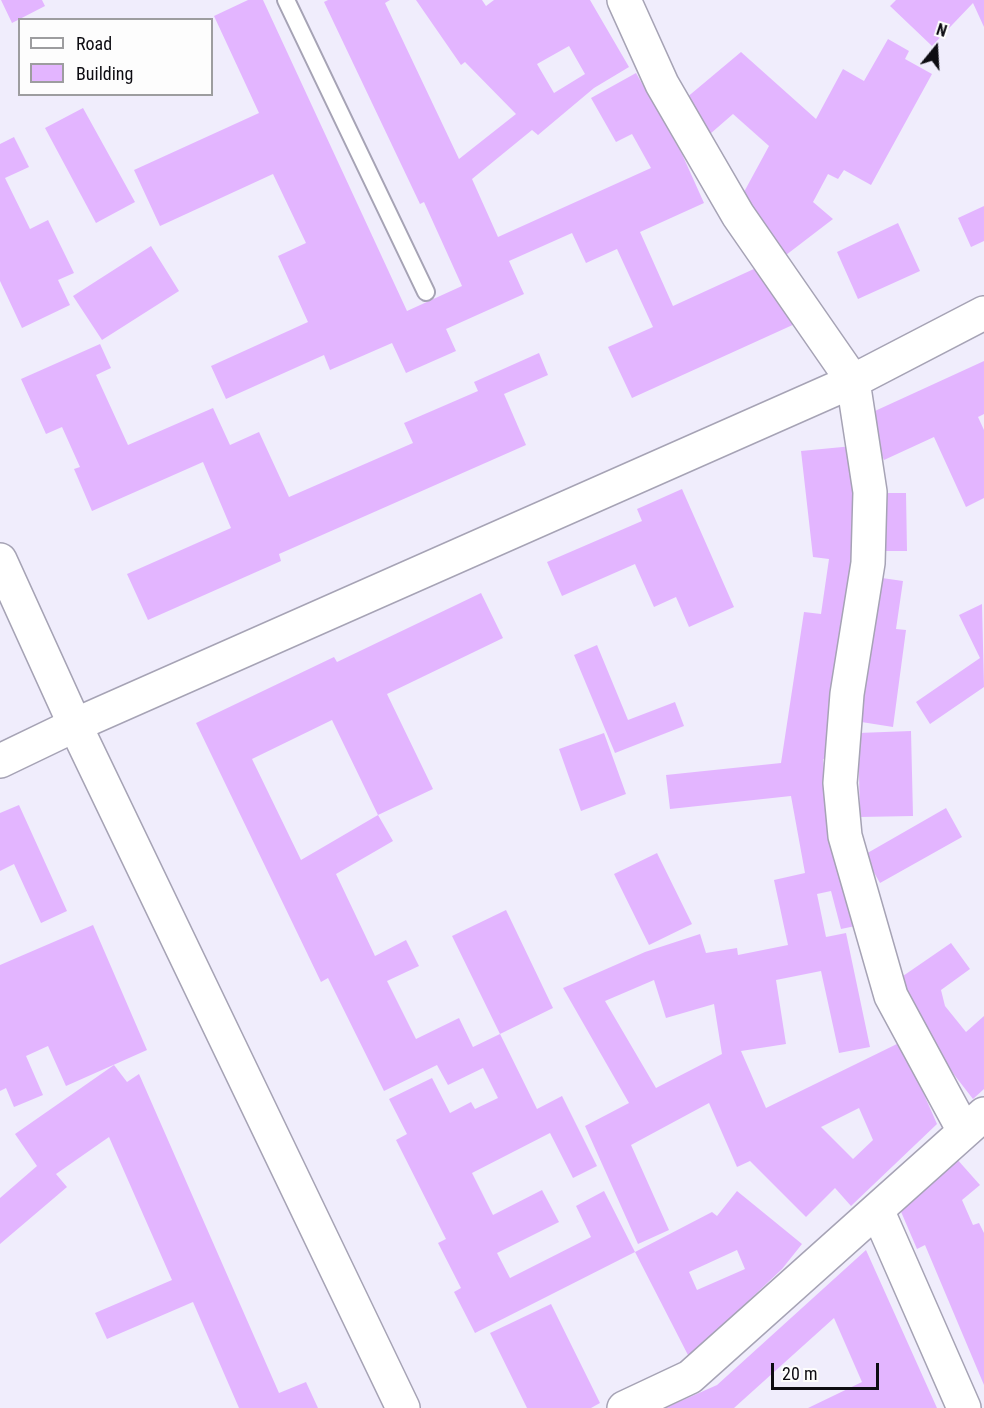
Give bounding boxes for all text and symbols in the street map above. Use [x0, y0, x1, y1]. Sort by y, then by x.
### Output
legend [18, 18, 213, 96]
north arrow [906, 18, 966, 78]
text: N [934, 20, 949, 41]
text: Road [76, 33, 112, 54]
text: Building [76, 63, 133, 84]
scale bar [774, 1351, 882, 1389]
text: 20 m [782, 1363, 817, 1384]

